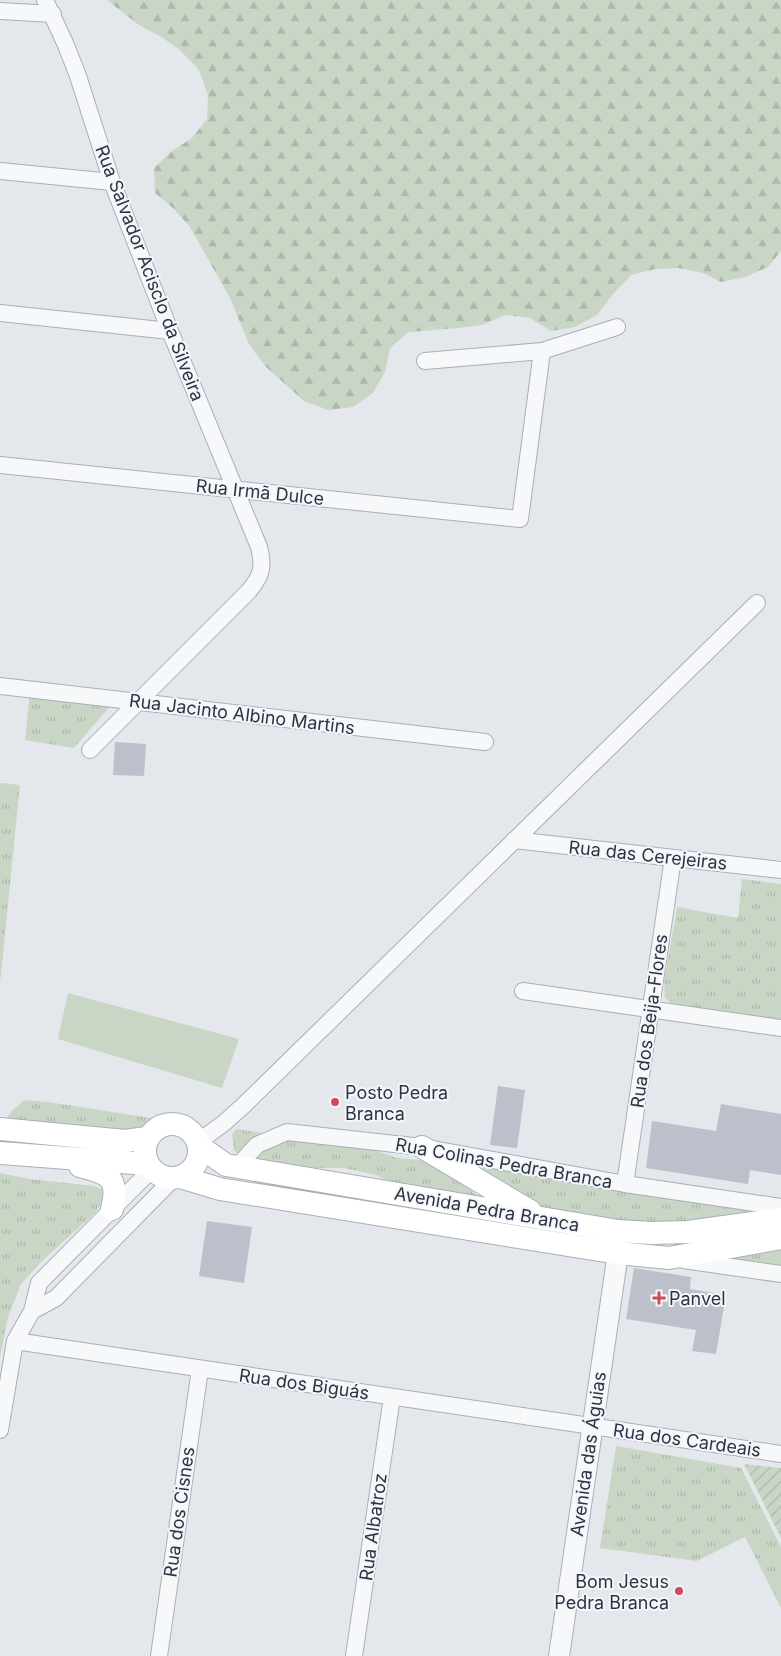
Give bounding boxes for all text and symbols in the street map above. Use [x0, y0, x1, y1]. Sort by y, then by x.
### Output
street label: Rua Salvador Acisclo da Silveira [91, 142, 209, 404]
street label: Rua Irmã Dulce [195, 475, 325, 509]
street label: Rua Jacinto Albino Martins [128, 690, 356, 738]
street label: Rua das Cerejeiras [568, 836, 728, 874]
street label: Rua dos Beija-Flores [626, 933, 672, 1109]
place label: Posto Pedra Branca [345, 1082, 448, 1124]
marker: Posto Pedra Branca [329, 1096, 341, 1108]
street label: Rua Colinas Pedra Branca [394, 1134, 614, 1192]
street label: Avenida Pedra Branca [393, 1182, 581, 1236]
place label: Panvel [669, 1288, 726, 1309]
marker: Panvel [653, 1292, 665, 1304]
street label: Rua dos Biguás [238, 1364, 370, 1404]
street label: Avenida das Águias [565, 1370, 610, 1538]
street label: Rua dos Cardeais [612, 1419, 762, 1461]
street label: Rua dos Cisnes [159, 1445, 199, 1579]
street label: Rua Albatroz [355, 1472, 391, 1582]
place label: Bom Jesus Pedra Branca [554, 1571, 669, 1613]
marker: Bom Jesus Pedra Branca [673, 1585, 685, 1597]

